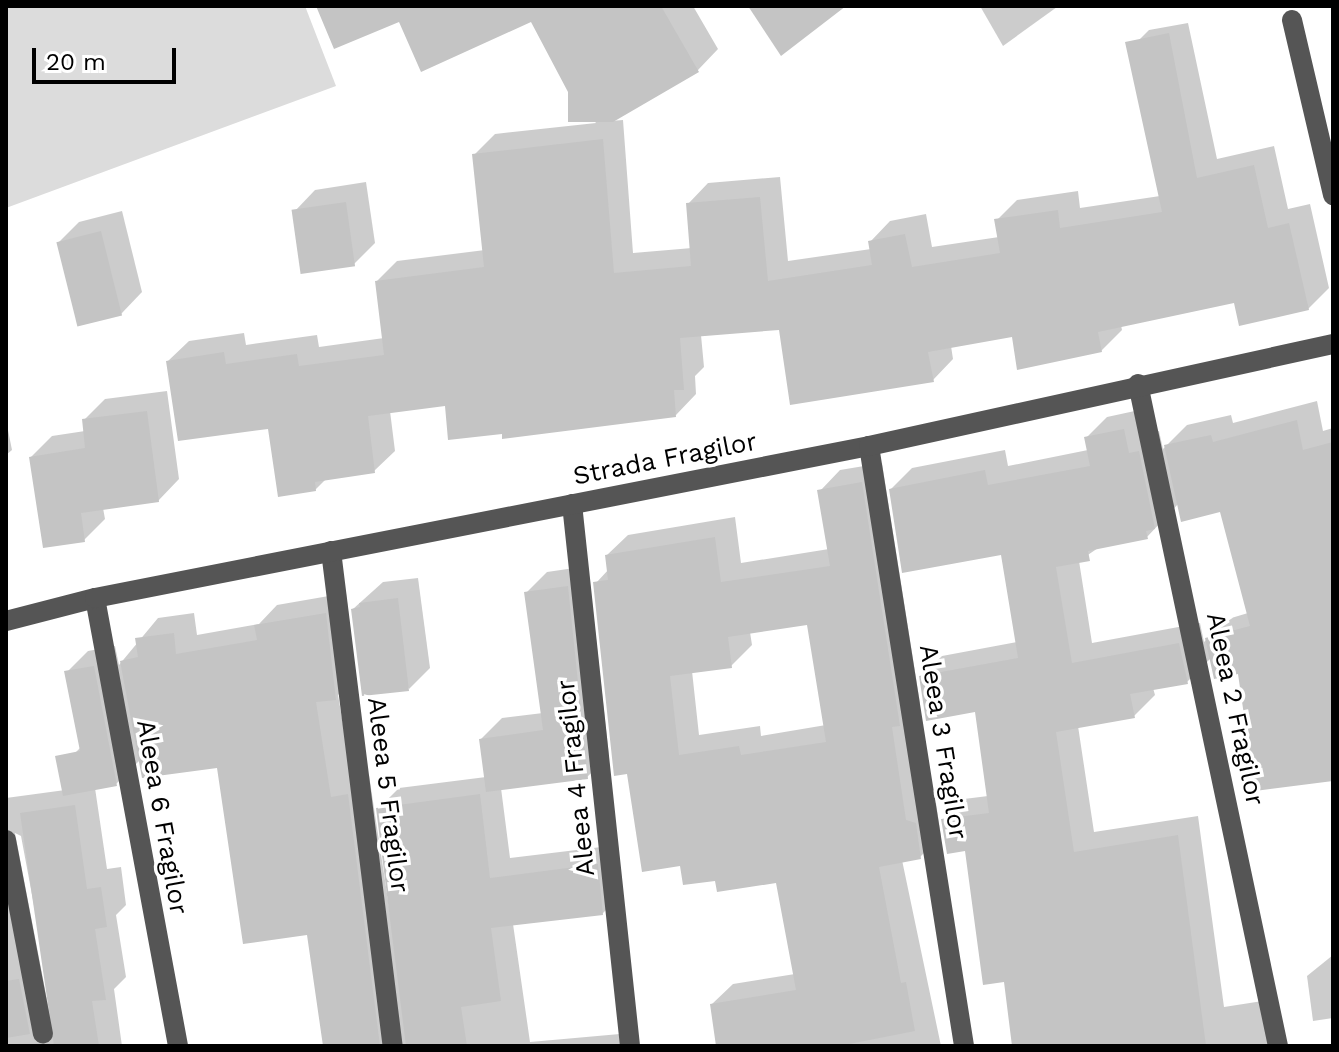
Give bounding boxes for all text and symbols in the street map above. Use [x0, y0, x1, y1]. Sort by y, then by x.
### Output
scale bar [36, 32, 180, 82]
text: 20 m [46, 48, 106, 76]
street label: Strada Fragilor [570, 426, 760, 492]
street label: Aleea 2 Fragilor [1199, 609, 1271, 809]
street label: Aleea 3 Fragilor [912, 642, 974, 842]
street label: Aleea 4 Fragilor [550, 678, 602, 878]
street label: Aleea 5 Fragilor [360, 695, 416, 895]
street label: Aleea 6 Fragilor [129, 717, 195, 917]

